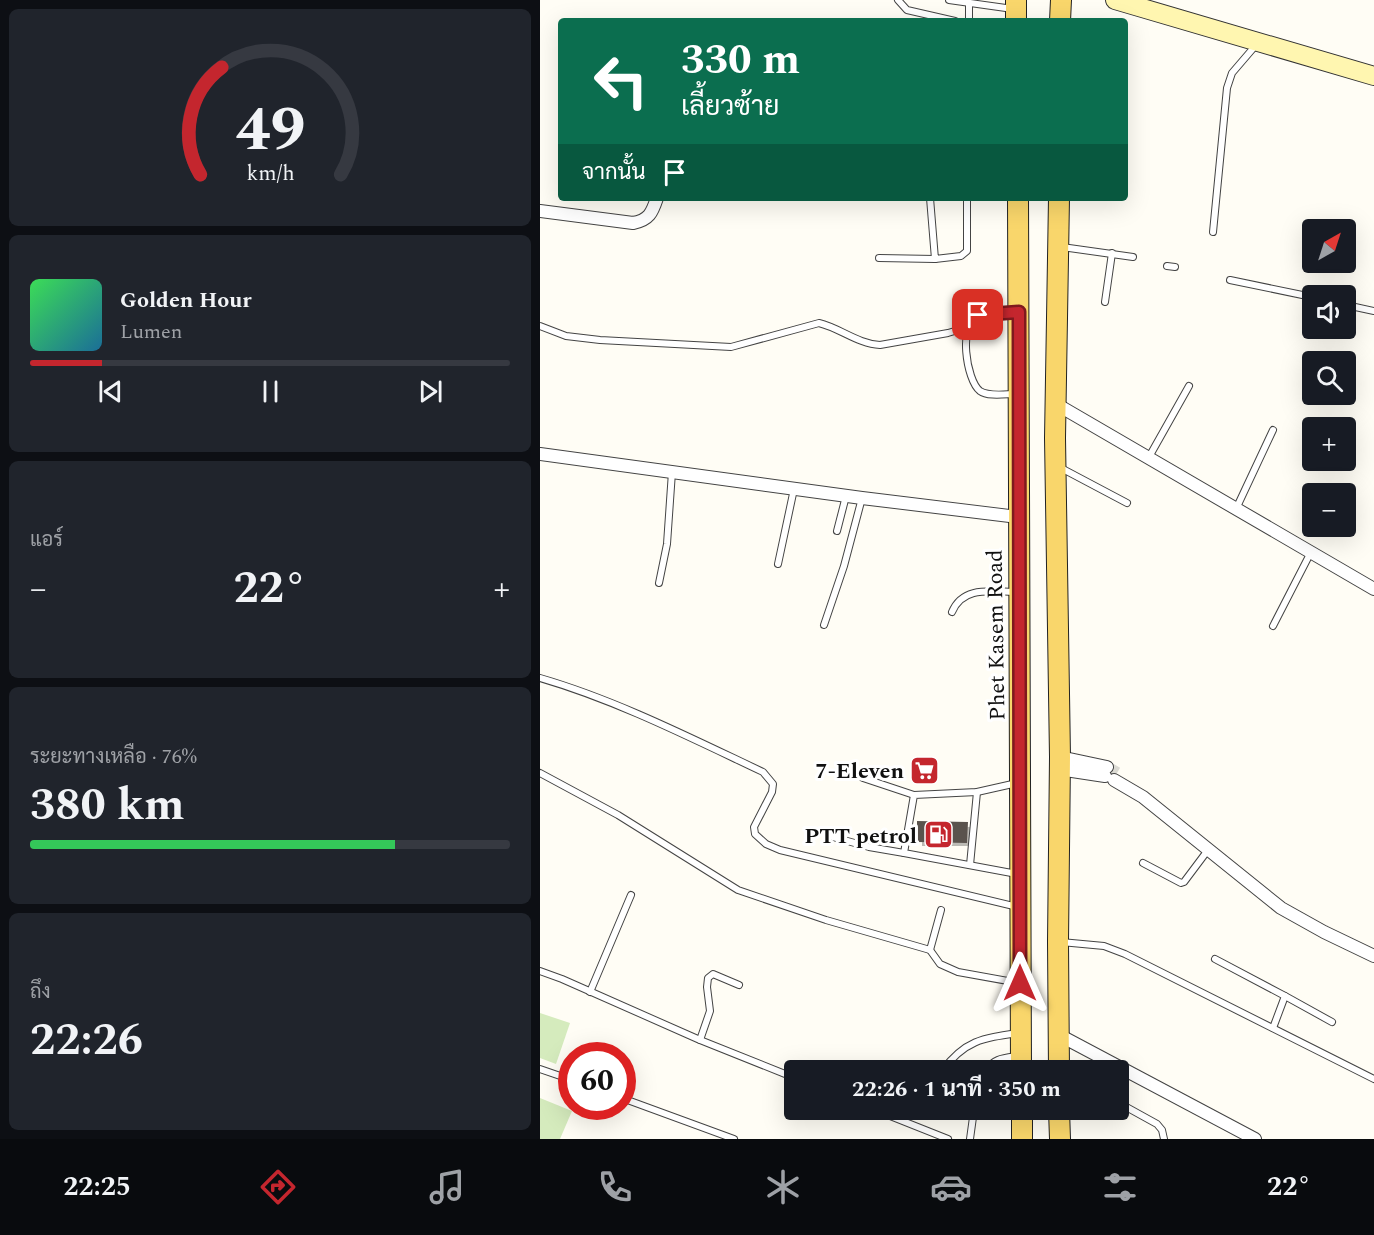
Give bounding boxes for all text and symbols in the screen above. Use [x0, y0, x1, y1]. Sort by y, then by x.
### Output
text: 330 m [681, 29, 800, 92]
icon: left [582, 42, 660, 120]
text: 49 [235, 83, 305, 178]
text: เลี้ยวซ้าย [681, 86, 779, 128]
text: จากนั้น [582, 156, 646, 189]
icon: arrive [658, 156, 691, 189]
text: km/h [246, 157, 294, 190]
north arrow [1302, 219, 1356, 273]
map controls [1302, 219, 1356, 537]
text: Golden Hour [120, 284, 252, 317]
button: sound [1302, 285, 1356, 339]
pin [952, 289, 1003, 340]
icon: arrive [961, 298, 994, 331]
text: Lumen [120, 317, 182, 347]
button: search [1302, 351, 1356, 405]
icon: previous [94, 375, 127, 408]
icon: pause [254, 375, 287, 408]
icon: next [414, 375, 447, 408]
button: + [1302, 417, 1356, 471]
button: − [1302, 483, 1356, 537]
text: แอร์ [30, 525, 63, 555]
street label: Phet Kasem Road [979, 549, 1014, 721]
text: 22° [234, 554, 307, 623]
text: − [30, 564, 47, 614]
text: + [494, 564, 510, 614]
text: ระยะทางเหลือ · 76% [30, 742, 197, 772]
supermarket icon: 7-Eleven [909, 754, 941, 786]
place label: 7-Eleven [815, 755, 904, 788]
text: 380 km [30, 771, 185, 840]
fuel station icon: PTT petrol [922, 819, 954, 851]
place label: PTT petrol [804, 820, 917, 853]
position arrow [988, 951, 1052, 1015]
text: ถึง [30, 977, 51, 1007]
text: 22:26 [30, 1006, 143, 1075]
speed limit sign: 60 [558, 1042, 636, 1120]
text: 22:26 · 1 นาที · 350 m [852, 1073, 1061, 1106]
text: 22:25 [63, 1166, 131, 1208]
icon: directions [257, 1166, 299, 1208]
icon: music [426, 1166, 468, 1208]
icon: phone [594, 1166, 636, 1208]
icon: climate [762, 1166, 804, 1208]
icon: car [930, 1166, 972, 1208]
icon: filters [1099, 1166, 1141, 1208]
text: 22° [1267, 1166, 1311, 1208]

